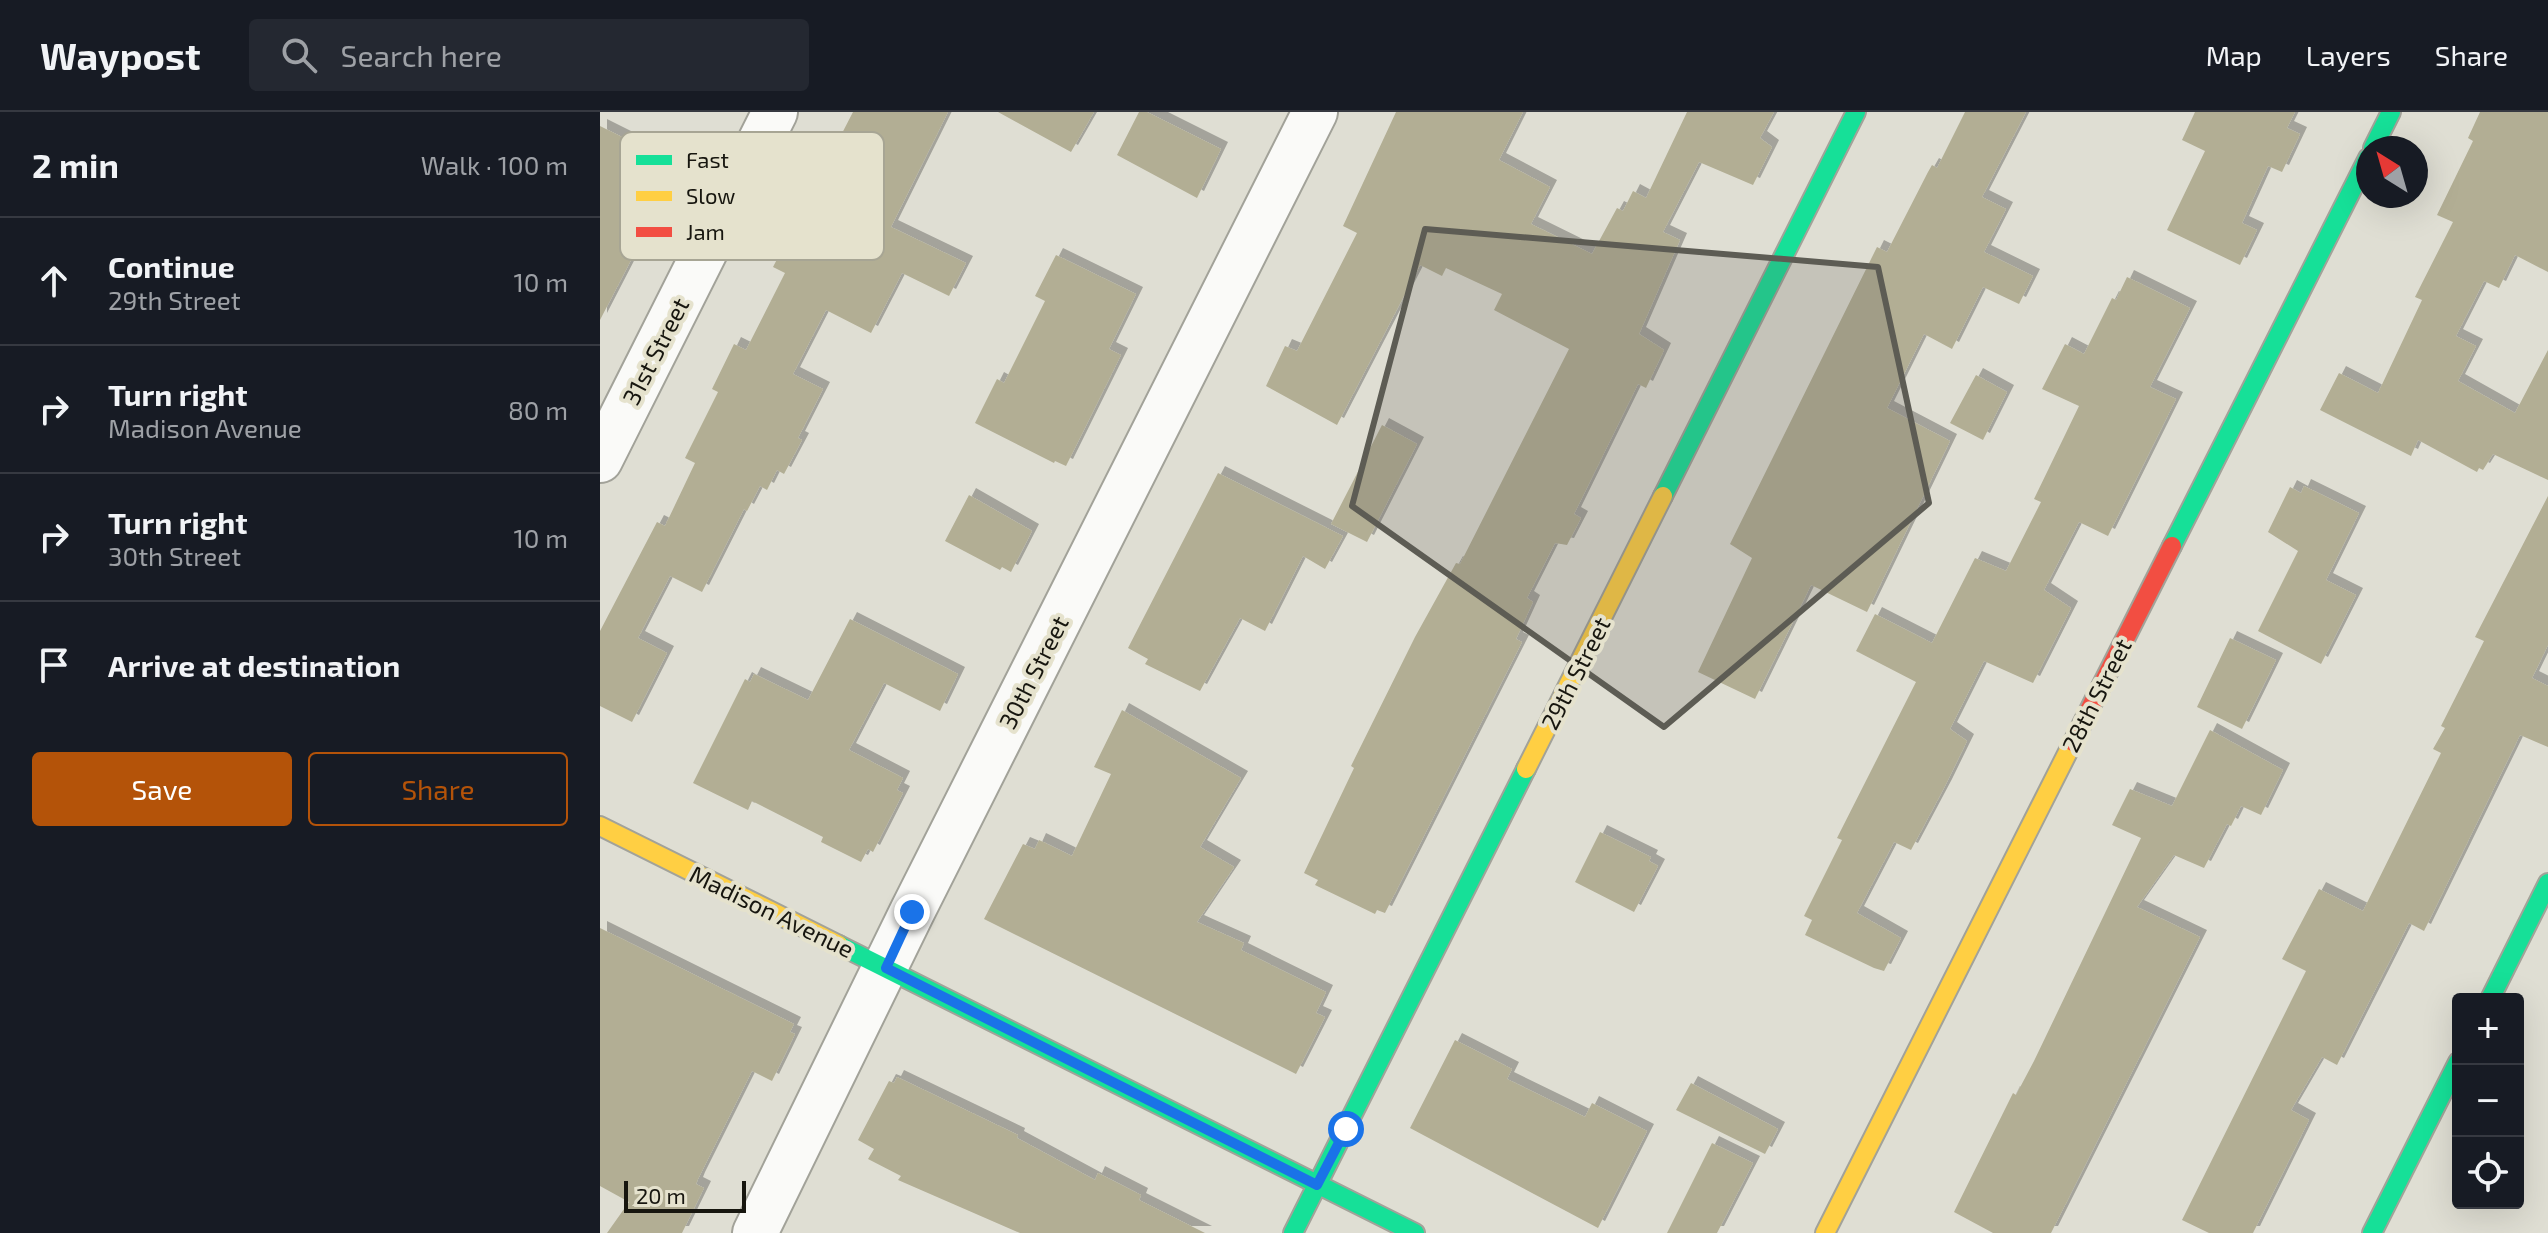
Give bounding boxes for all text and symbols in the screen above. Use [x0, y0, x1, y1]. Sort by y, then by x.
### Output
search box [249, 19, 809, 91]
text: Waypost [40, 32, 201, 78]
icon: search [277, 33, 321, 77]
text: Search here [341, 37, 502, 73]
text: Map [2206, 38, 2262, 72]
text: Layers [2306, 38, 2391, 72]
text: Share [2435, 38, 2508, 72]
legend [620, 132, 884, 260]
north arrow [2356, 136, 2428, 208]
text: 2 min [32, 144, 119, 185]
text: Fast [686, 146, 729, 172]
text: Walk · 100 m [421, 149, 568, 180]
text: Slow [686, 182, 735, 208]
text: Jam [686, 218, 725, 244]
text: Continue [108, 248, 235, 284]
icon: ahead [32, 259, 76, 303]
text: 10 m [513, 266, 568, 297]
text: 29th Street [108, 284, 241, 315]
street label: 31st Street [616, 293, 694, 409]
text: Turn right [108, 376, 248, 412]
icon: right [32, 387, 76, 431]
text: 80 m [508, 394, 568, 425]
text: Madison Avenue [108, 412, 302, 443]
text: Turn right [108, 504, 248, 540]
icon: right [32, 515, 76, 559]
text: 10 m [513, 522, 568, 553]
text: 30th Street [108, 540, 241, 571]
street label: 30th Street [992, 611, 1074, 733]
street label: 29th Street [1534, 612, 1616, 734]
street label: 28th Street [2055, 634, 2137, 756]
icon: arrive [32, 643, 76, 687]
text: Arrive at destination [108, 647, 400, 683]
button: Save [32, 752, 292, 826]
button: Share [308, 752, 568, 826]
street label: Madison Avenue [685, 859, 859, 963]
route end [894, 894, 930, 930]
map controls [2452, 993, 2524, 1209]
button: + [2452, 993, 2524, 1065]
button: − [2452, 1065, 2524, 1137]
route start [1328, 1111, 1364, 1147]
button: locate [2452, 1137, 2524, 1209]
scale bar [624, 1177, 746, 1213]
text: 20 m [636, 1182, 686, 1208]

